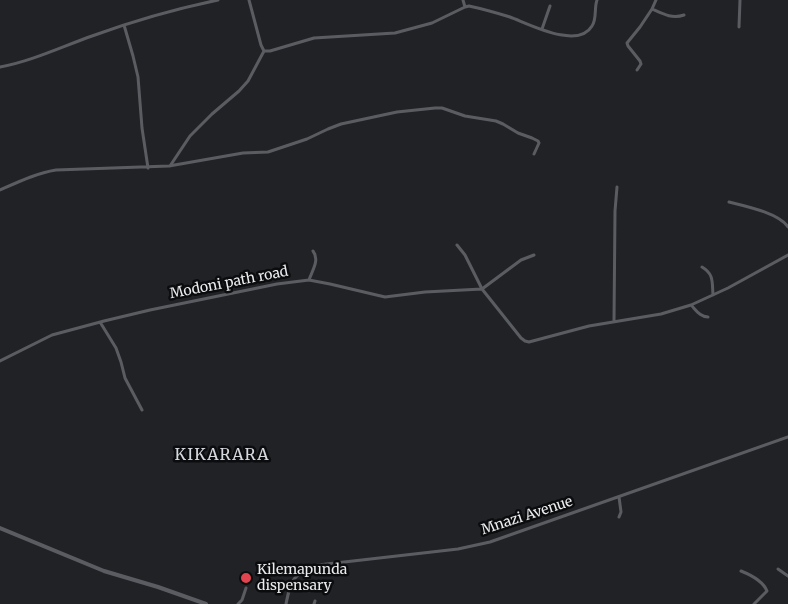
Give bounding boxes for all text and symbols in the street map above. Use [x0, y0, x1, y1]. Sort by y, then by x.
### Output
street label: Modoni path road [168, 263, 290, 303]
district label: KIKARARA [174, 445, 270, 465]
street label: Mnazi Avenue [479, 493, 575, 539]
place label: Kilemapunda dispensary [257, 562, 347, 594]
marker: Kilemapunda dispensary [239, 571, 253, 585]

